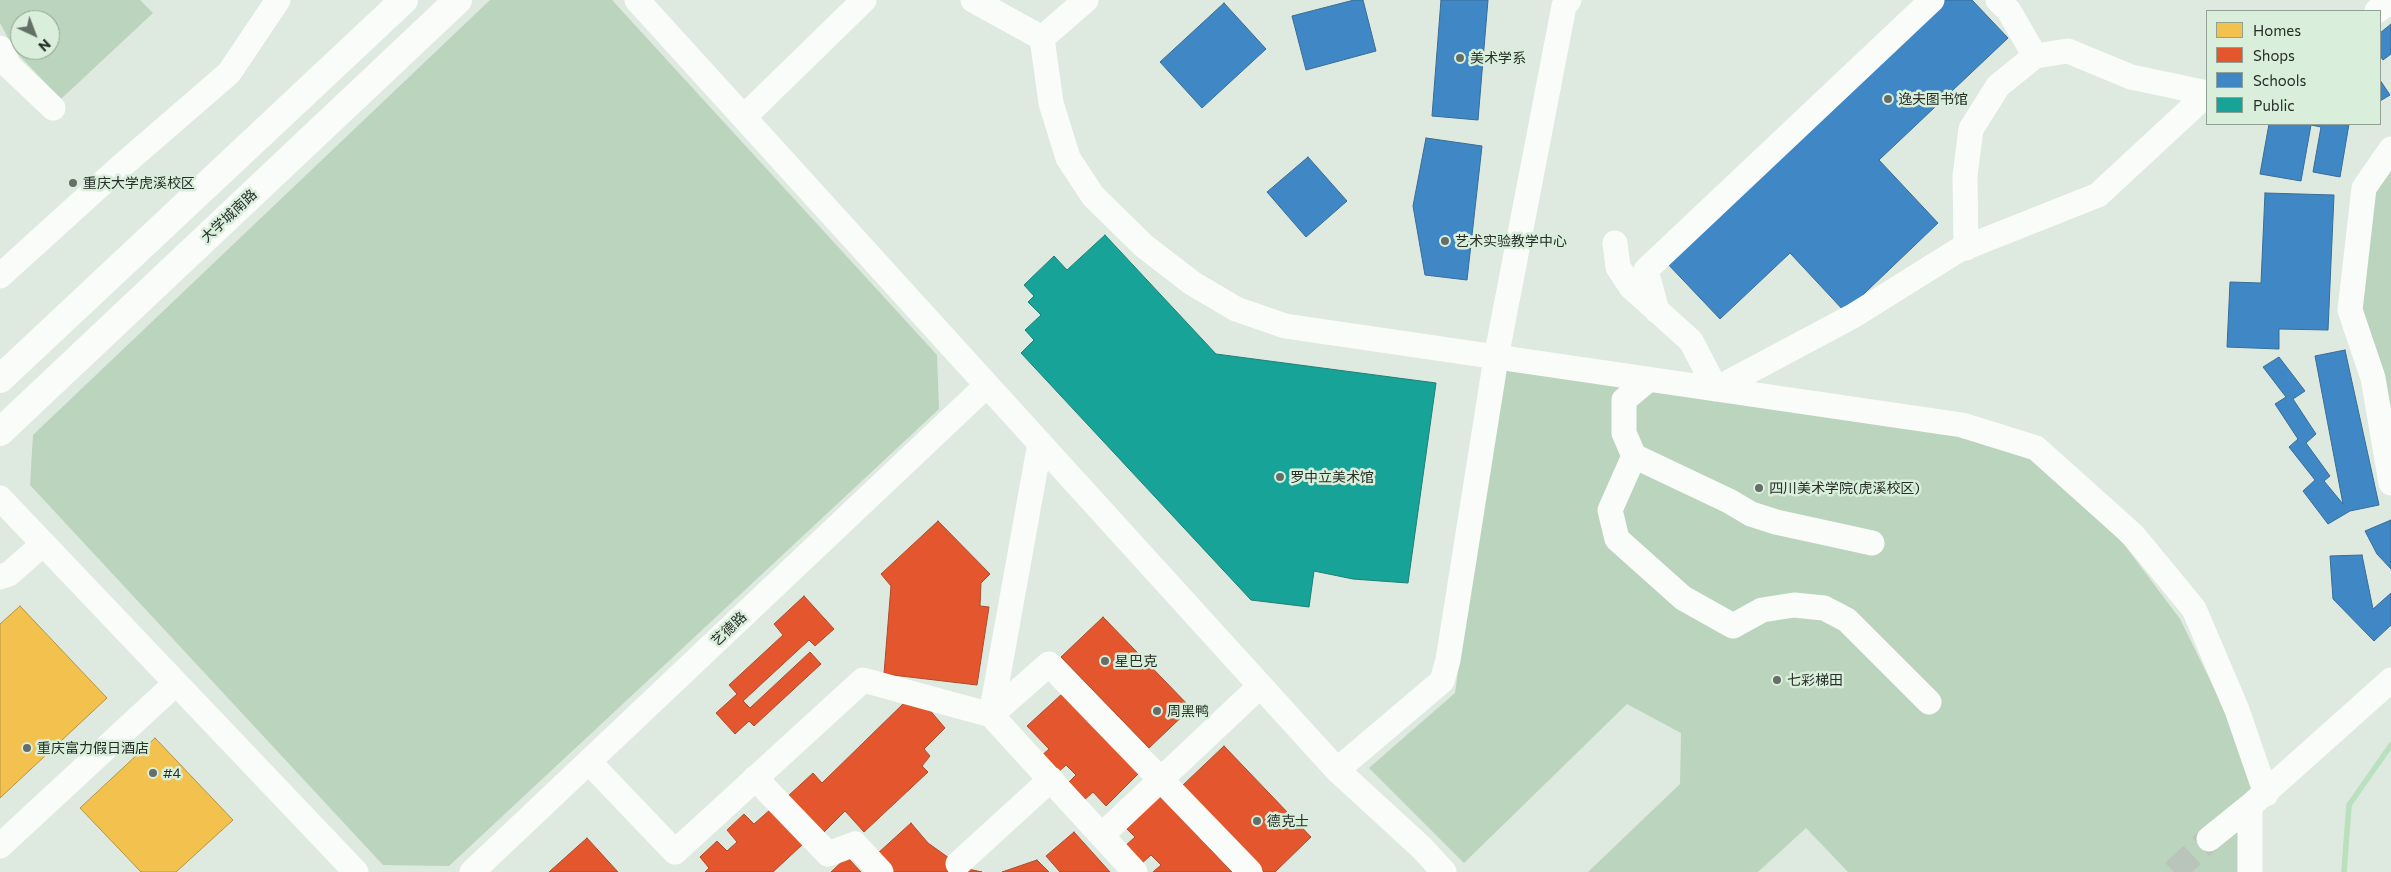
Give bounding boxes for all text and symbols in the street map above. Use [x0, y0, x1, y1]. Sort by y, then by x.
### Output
north arrow [10, 10, 60, 60]
legend [2206, 10, 2381, 125]
text: Homes [2253, 21, 2301, 39]
text: N [35, 36, 55, 55]
text: Shops [2253, 46, 2295, 64]
place label: 美术学系 [1470, 50, 1526, 66]
marker: 美术学系 [1454, 52, 1466, 64]
text: Schools [2253, 71, 2306, 89]
place label: 逸夫图书馆 [1898, 91, 1968, 107]
marker: 逸夫图书馆 [1882, 93, 1894, 105]
text: Public [2253, 96, 2295, 114]
place label: 重庆大学虎溪校区 [83, 175, 195, 191]
marker: 重庆大学虎溪校区 [67, 177, 79, 189]
street label: 大学城南路 [198, 186, 260, 246]
place label: 艺术实验教学中心 [1455, 233, 1567, 249]
marker: 艺术实验教学中心 [1439, 235, 1451, 247]
place label: 罗中立美术馆 [1290, 469, 1374, 485]
marker: 罗中立美术馆 [1274, 471, 1286, 483]
place label: 四川美术学院(虎溪校区) [1769, 480, 1920, 496]
marker: 四川美术学院(虎溪校区) [1753, 482, 1765, 494]
street label: 艺德路 [708, 609, 750, 649]
place label: 星巴克 [1115, 653, 1157, 669]
marker: 星巴克 [1099, 655, 1111, 667]
place label: 七彩梯田 [1787, 672, 1843, 688]
marker: 七彩梯田 [1771, 674, 1783, 686]
place label: 周黑鸭 [1167, 703, 1209, 719]
marker: 周黑鸭 [1151, 705, 1163, 717]
place label: 重庆富力假日酒店 [37, 740, 149, 756]
marker: 重庆富力假日酒店 [21, 742, 33, 754]
place label: #4 [163, 765, 181, 781]
marker: #4 [147, 767, 159, 779]
place label: 德克士 [1267, 813, 1309, 829]
marker: 德克士 [1251, 815, 1263, 827]

